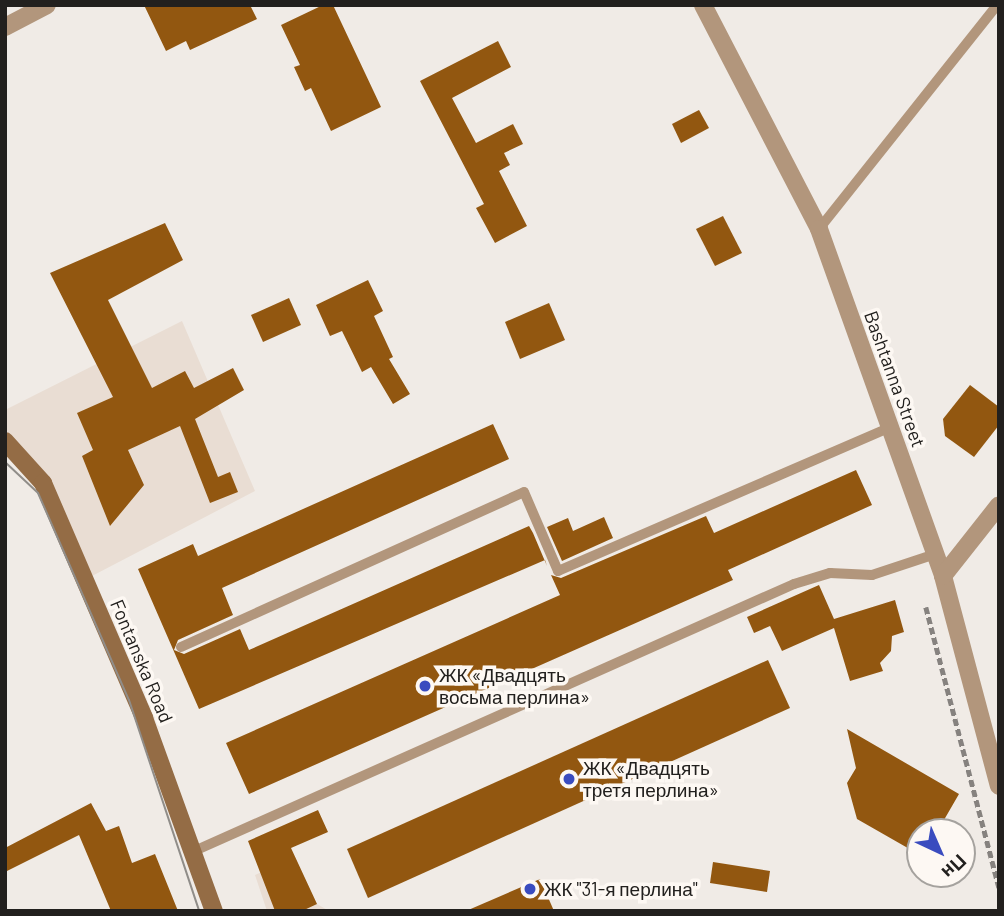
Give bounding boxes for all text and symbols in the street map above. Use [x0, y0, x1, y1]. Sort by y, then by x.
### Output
street label: Bashtanna Street [860, 308, 930, 450]
street label: Fontanska Road [106, 596, 178, 726]
place label: ЖК «Двадцять восьма перлина» [439, 664, 590, 708]
marker: ЖК «Двадцять восьма перлина» [417, 678, 433, 694]
place label: ЖК «Двадцять третя перлина» [583, 757, 719, 801]
marker: ЖК «Двадцять третя перлина» [561, 771, 577, 787]
north arrow [906, 818, 976, 888]
text: Пн [938, 850, 972, 884]
place label: ЖК "31-я перлина" [544, 878, 698, 900]
marker: ЖК "31-я перлина" [522, 881, 538, 897]

